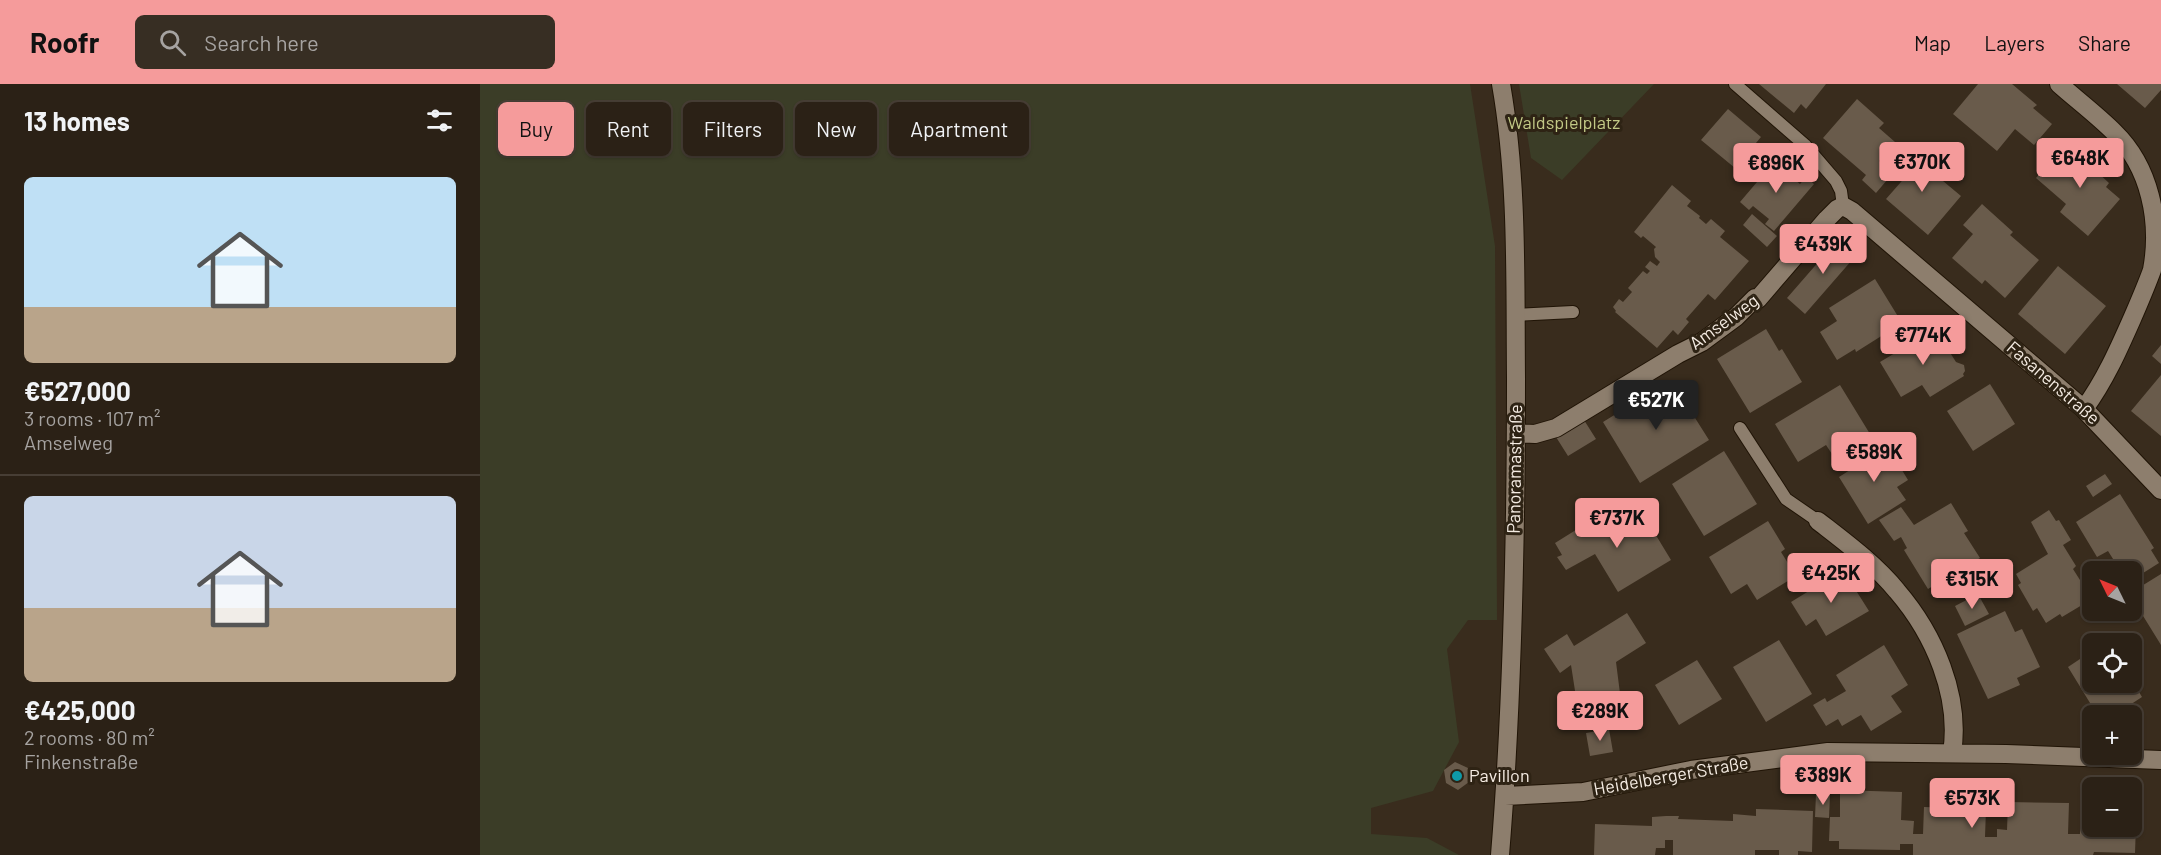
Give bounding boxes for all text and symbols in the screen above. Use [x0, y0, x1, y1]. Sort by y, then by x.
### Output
search box [135, 15, 555, 69]
text: Roofr [30, 25, 99, 59]
icon: search [156, 26, 189, 59]
text: Search here [204, 29, 319, 55]
text: Map [1914, 30, 1951, 55]
text: Layers [1984, 30, 2045, 55]
text: Share [2078, 30, 2131, 55]
chip: Buy [498, 102, 574, 156]
chip: Rent [586, 102, 671, 156]
chip: Filters [683, 102, 783, 156]
chip: New [795, 102, 877, 156]
chip: Apartment [889, 102, 1029, 156]
icon: filters [423, 104, 456, 137]
text: 13 homes [24, 105, 130, 136]
park label: Waldspielplatz [1508, 111, 1620, 133]
pin: €648K [2038, 138, 2122, 189]
pin: €370K [1880, 142, 1964, 193]
pin: €896K [1734, 143, 1818, 194]
text: €648K [2051, 145, 2109, 169]
text: €370K [1893, 149, 1951, 173]
text: €896K [1747, 150, 1805, 174]
icon: home [186, 216, 294, 324]
pin: €439K [1781, 224, 1865, 275]
text: €439K [1794, 231, 1852, 255]
street label: Amselweg [1685, 289, 1762, 354]
pin: €774K [1881, 315, 1965, 366]
text: €774K [1894, 322, 1952, 346]
street label: Fasanenstraße [2003, 336, 2105, 429]
text: €527,000 [24, 375, 131, 406]
pin: €527K [1614, 380, 1698, 431]
text: €527K [1627, 387, 1685, 411]
street label: Panoramastraße [1502, 404, 1526, 534]
text: 3 rooms · 107 m² [24, 406, 160, 430]
text: Amselweg [24, 430, 113, 454]
pin: €589K [1832, 432, 1916, 483]
text: €589K [1845, 439, 1903, 463]
pin: €737K [1575, 498, 1659, 549]
text: €737K [1589, 505, 1645, 529]
icon: home [186, 535, 294, 643]
pin: €425K [1789, 553, 1873, 604]
pin: €315K [1930, 559, 2014, 610]
text: €425K [1801, 560, 1861, 584]
north arrow [2082, 561, 2142, 621]
map controls [2082, 561, 2142, 837]
text: €315K [1945, 566, 1999, 590]
button: locate [2082, 633, 2142, 693]
pin: €289K [1558, 691, 1642, 742]
text: €425,000 [24, 694, 135, 725]
text: €289K [1571, 698, 1629, 722]
button: + [2082, 705, 2142, 765]
text: 2 rooms · 80 m² [24, 725, 155, 749]
text: Finkenstraße [24, 749, 138, 773]
street label: Heidelberger Straße [1592, 751, 1750, 799]
pin: €389K [1781, 755, 1865, 806]
text: €389K [1794, 762, 1852, 786]
place label: Pavillon [1469, 764, 1530, 786]
marker: Pavillon [1450, 769, 1464, 783]
button: − [2082, 777, 2142, 837]
pin: €573K [1930, 778, 2014, 829]
text: €573K [1944, 785, 2000, 809]

